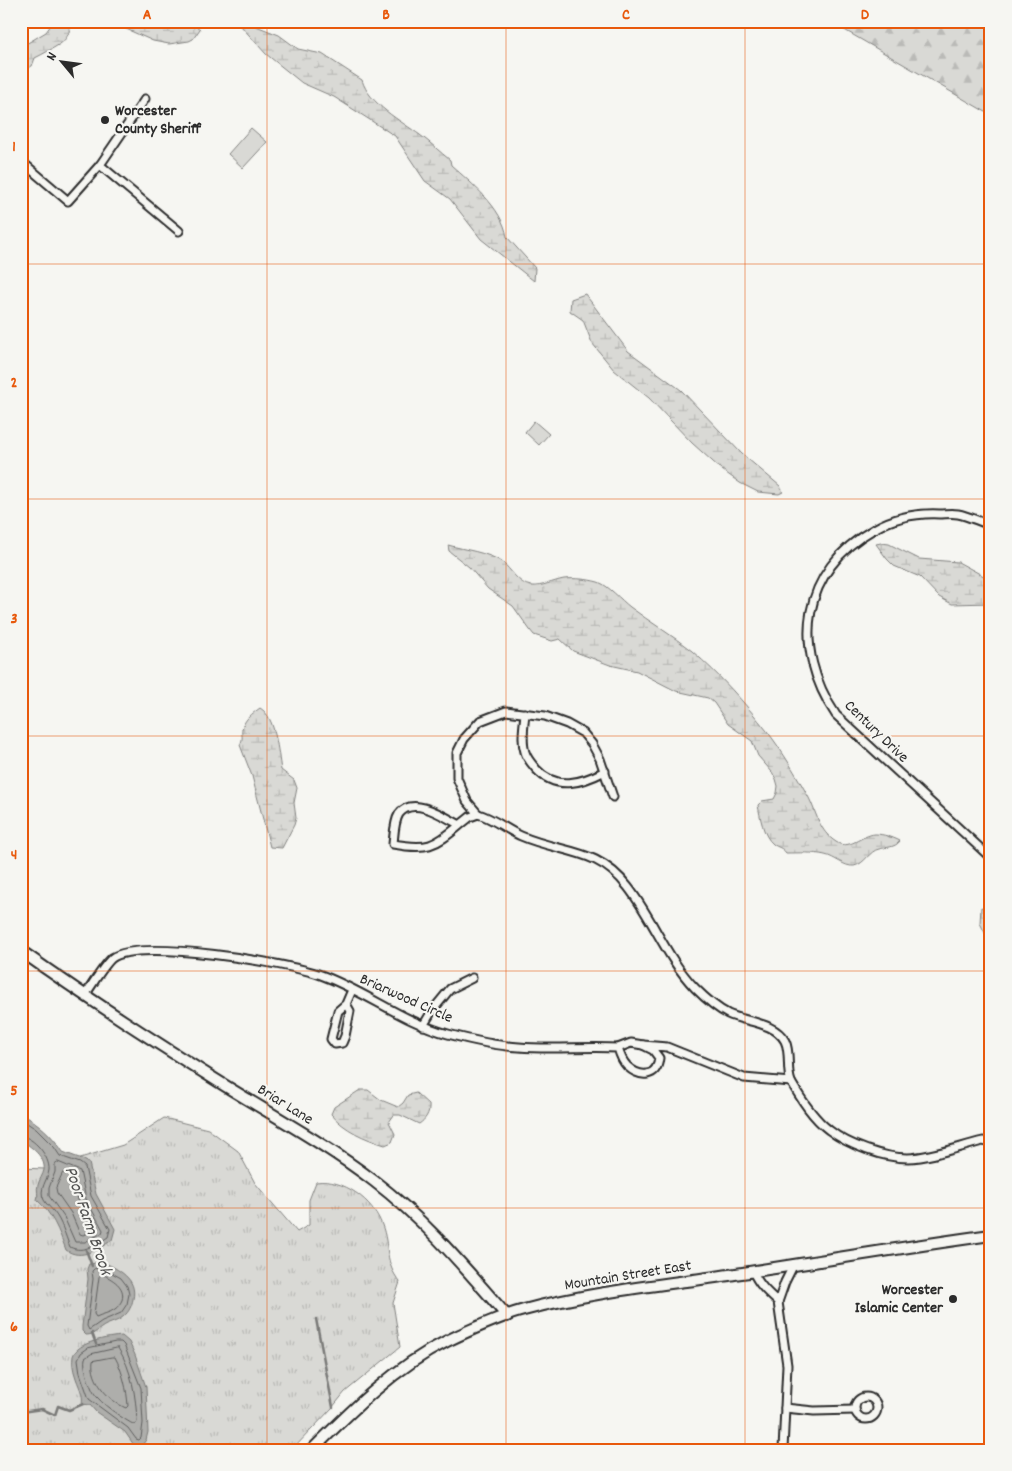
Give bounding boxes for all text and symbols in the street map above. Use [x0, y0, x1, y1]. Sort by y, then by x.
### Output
text: A [143, 4, 152, 27]
text: B [382, 4, 390, 27]
text: C [622, 4, 630, 27]
text: D [861, 4, 870, 27]
north arrow [38, 38, 88, 88]
text: N [42, 49, 63, 65]
place label: Worcester County Sheriff [115, 100, 202, 141]
marker: Worcester County Sheriff [99, 114, 111, 126]
text: 1 [12, 136, 16, 159]
text: 2 [11, 372, 18, 395]
text: 3 [10, 608, 18, 631]
street label: Century Drive [838, 695, 914, 769]
text: 4 [11, 844, 17, 867]
street label: Briarwood Circle [356, 968, 456, 1030]
street label: Briar Lane [253, 1079, 317, 1131]
text: 5 [10, 1080, 18, 1103]
water label: Poor Farm Brook [57, 1163, 118, 1280]
street label: Mountain Street East [563, 1255, 693, 1297]
place label: Worcester Islamic Center [855, 1279, 944, 1320]
marker: Worcester Islamic Center [947, 1293, 959, 1305]
text: 6 [10, 1316, 18, 1339]

